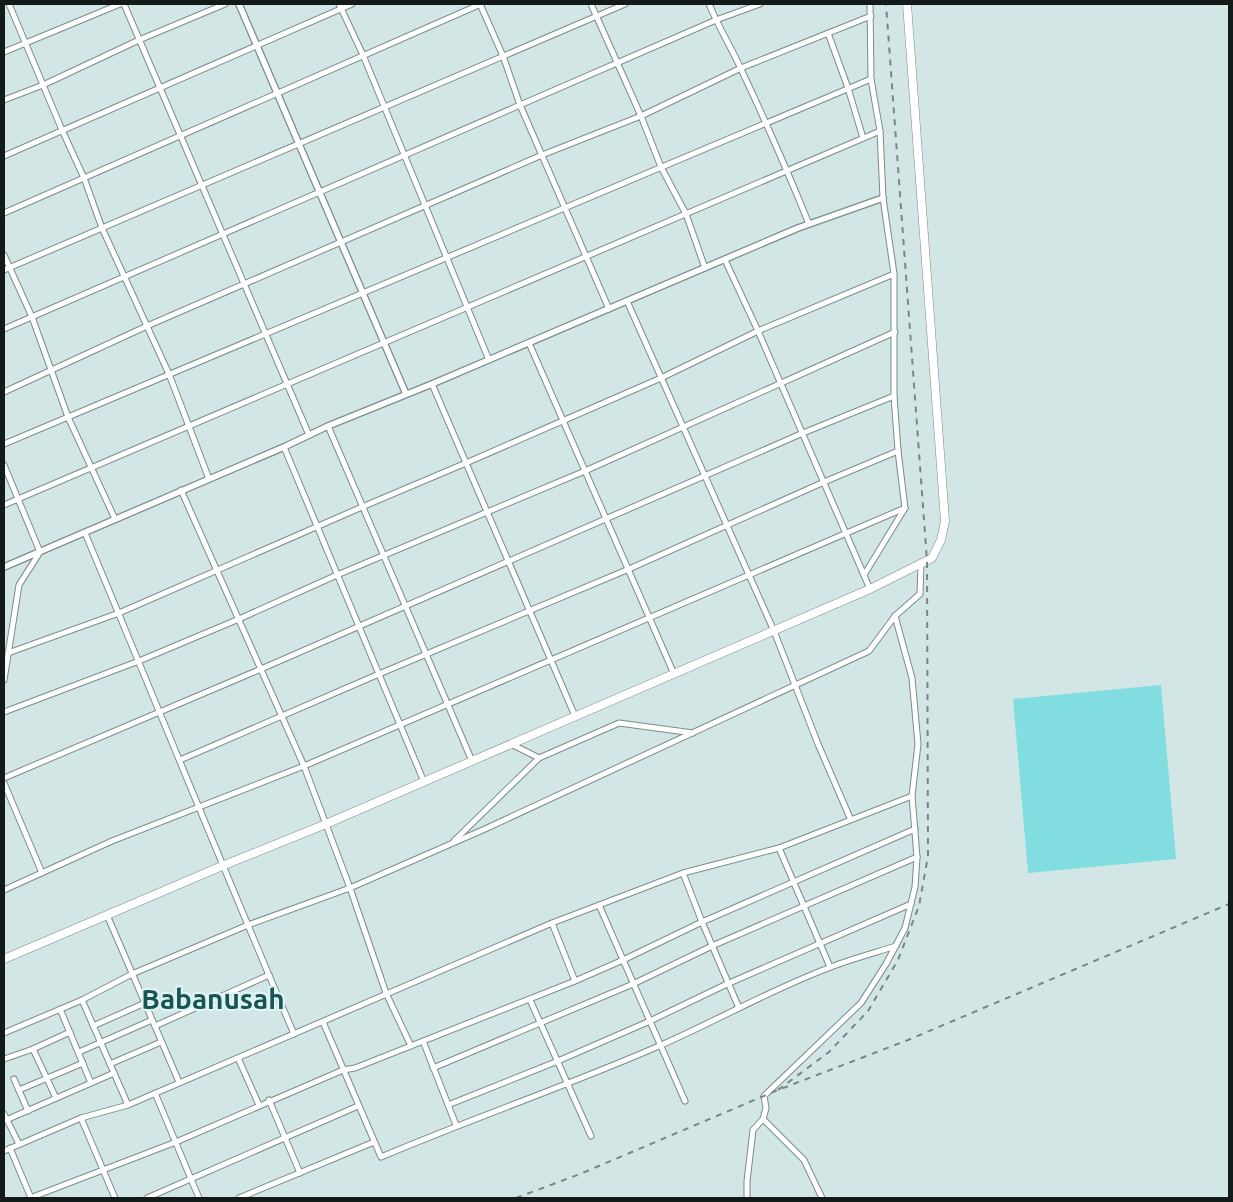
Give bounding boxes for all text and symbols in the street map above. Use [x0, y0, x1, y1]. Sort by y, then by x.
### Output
district label: Babanusah [141, 983, 285, 1014]

